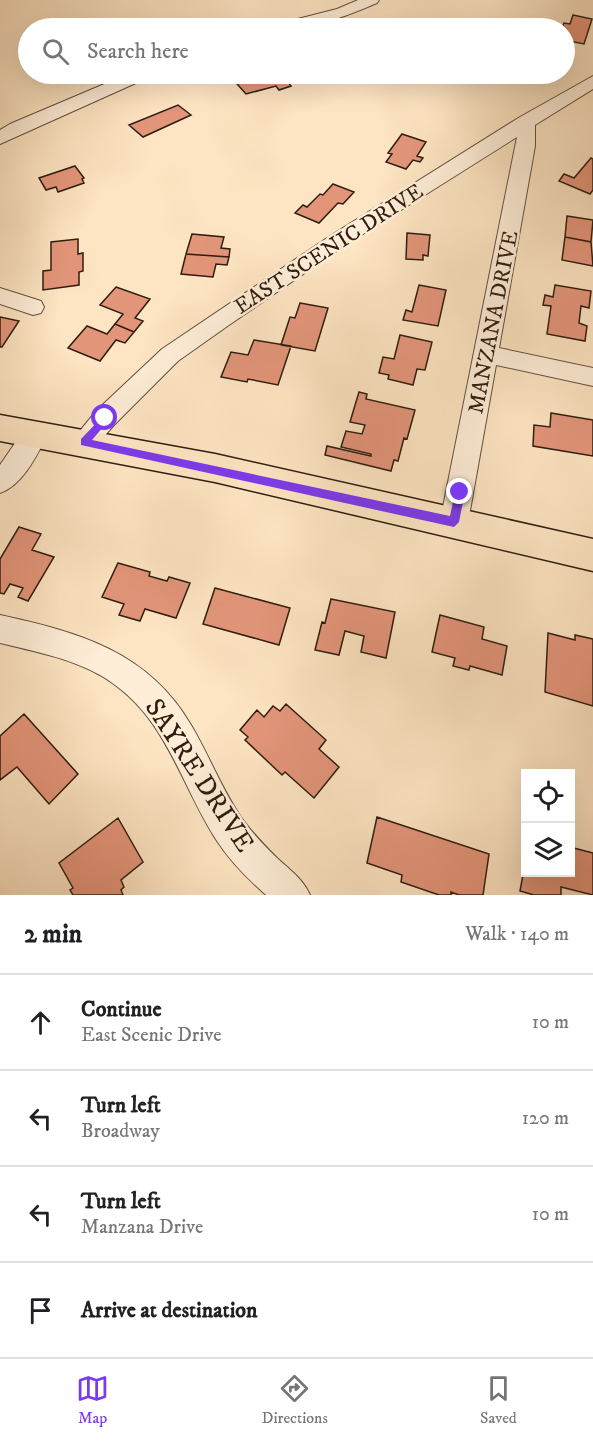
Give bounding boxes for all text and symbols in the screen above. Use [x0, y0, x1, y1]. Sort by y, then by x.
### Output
search box [18, 18, 575, 84]
icon: search [39, 35, 72, 68]
text: Search here [87, 38, 189, 65]
street label: EAST SCENIC DRIVE [229, 178, 428, 320]
street label: MANZANA DRIVE [462, 228, 524, 416]
route start [91, 404, 117, 430]
route end [446, 478, 472, 504]
street label: SAYRE DRIVE [137, 692, 261, 859]
map controls [521, 769, 575, 877]
button: locate [521, 769, 575, 823]
button: layers [521, 823, 575, 877]
text: 2 min [24, 918, 82, 951]
text: Walk · 140 m [465, 922, 569, 947]
text: Continue [81, 996, 162, 1023]
icon: ahead [24, 1006, 57, 1039]
text: 10 m [532, 1010, 569, 1035]
text: East Scenic Drive [81, 1023, 221, 1048]
text: Turn left [81, 1092, 161, 1119]
icon: left [24, 1102, 57, 1135]
text: 120 m [522, 1106, 569, 1131]
text: Broadway [81, 1119, 160, 1144]
text: Turn left [81, 1188, 161, 1215]
icon: left [24, 1198, 57, 1231]
text: 10 m [532, 1202, 569, 1227]
text: Manzana Drive [81, 1215, 203, 1240]
icon: arrive [24, 1294, 57, 1327]
text: Arrive at destination [81, 1297, 258, 1324]
tab: Map [76, 1372, 109, 1428]
tab: Directions [261, 1372, 328, 1428]
tab: Saved [480, 1372, 517, 1428]

